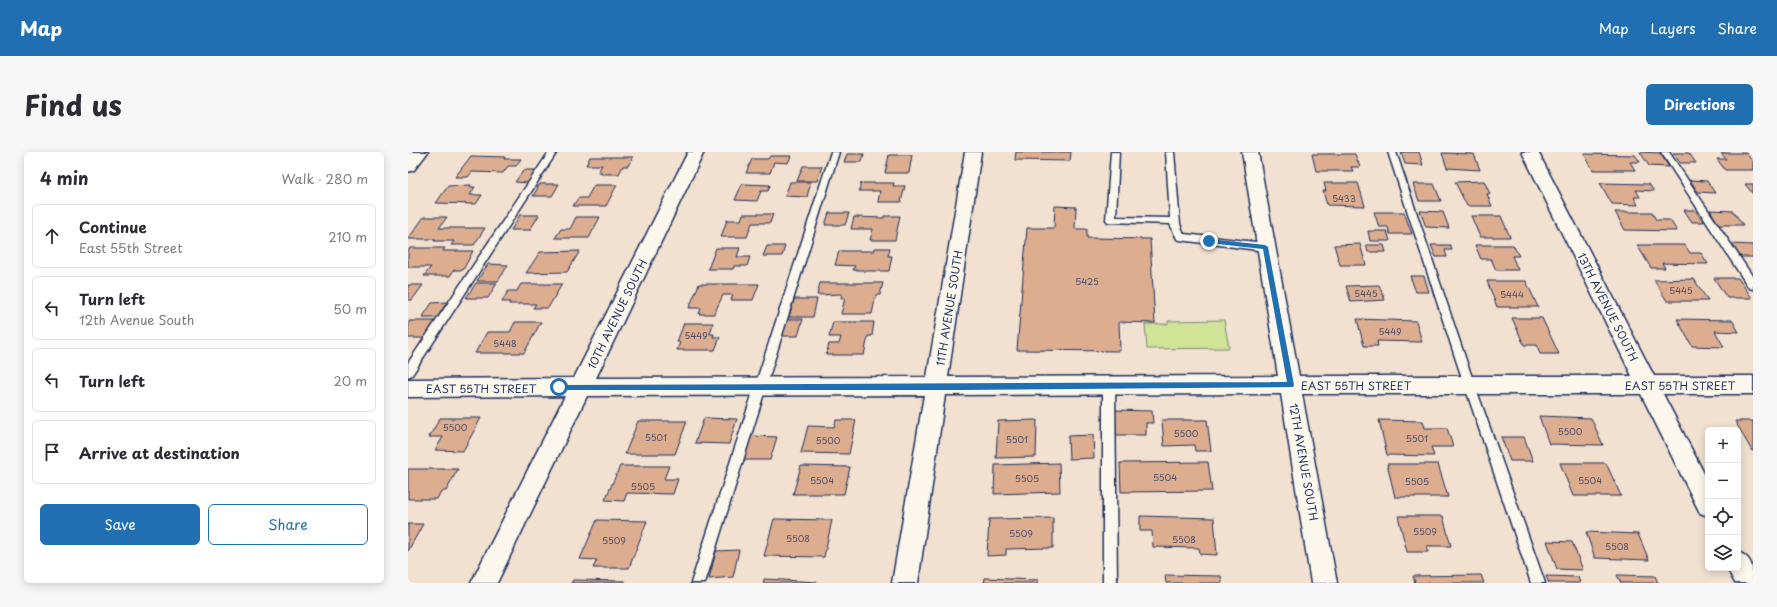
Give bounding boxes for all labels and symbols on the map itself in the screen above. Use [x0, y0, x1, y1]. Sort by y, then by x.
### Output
house number: 5433 [1332, 191, 1356, 205]
route end [1200, 232, 1218, 250]
street label: 11TH AVENUE SOUTH [931, 249, 967, 367]
street label: 13TH AVENUE SOUTH [1573, 250, 1643, 364]
street label: 10TH AVENUE SOUTH [583, 256, 651, 372]
house number: 5425 [1075, 274, 1099, 288]
house number: 5445 [1669, 283, 1693, 297]
house number: 5445 [1354, 286, 1378, 300]
house number: 5444 [1500, 287, 1524, 301]
house number: 5449 [1379, 324, 1401, 338]
house number: 5449 [685, 328, 707, 342]
house number: 5448 [493, 336, 517, 350]
street label: EAST 55TH STREET [1301, 377, 1412, 394]
street label: EAST 55TH STREET [1625, 377, 1736, 394]
route start [550, 378, 568, 396]
street label: EAST 55TH STREET [426, 380, 537, 397]
street label: 12TH AVENUE SOUTH [1285, 402, 1323, 522]
house number: 5500 [443, 420, 468, 434]
house number: 5500 [1558, 424, 1583, 438]
house number: 5500 [1174, 426, 1199, 440]
house number: 5501 [645, 430, 667, 444]
house number: 5501 [1406, 431, 1428, 445]
house number: 5501 [1006, 432, 1028, 446]
house number: 5500 [816, 433, 841, 447]
house number: 5504 [1153, 470, 1177, 484]
house number: 5505 [1015, 471, 1039, 485]
house number: 5504 [810, 473, 834, 487]
house number: 5504 [1578, 473, 1602, 487]
house number: 5505 [1405, 474, 1429, 488]
house number: 5505 [631, 479, 655, 493]
house number: 5509 [1413, 524, 1437, 538]
house number: 5509 [1009, 526, 1033, 540]
house number: 5508 [786, 531, 810, 545]
house number: 5508 [1172, 532, 1196, 546]
house number: 5509 [602, 533, 626, 547]
house number: 5508 [1605, 539, 1629, 553]

